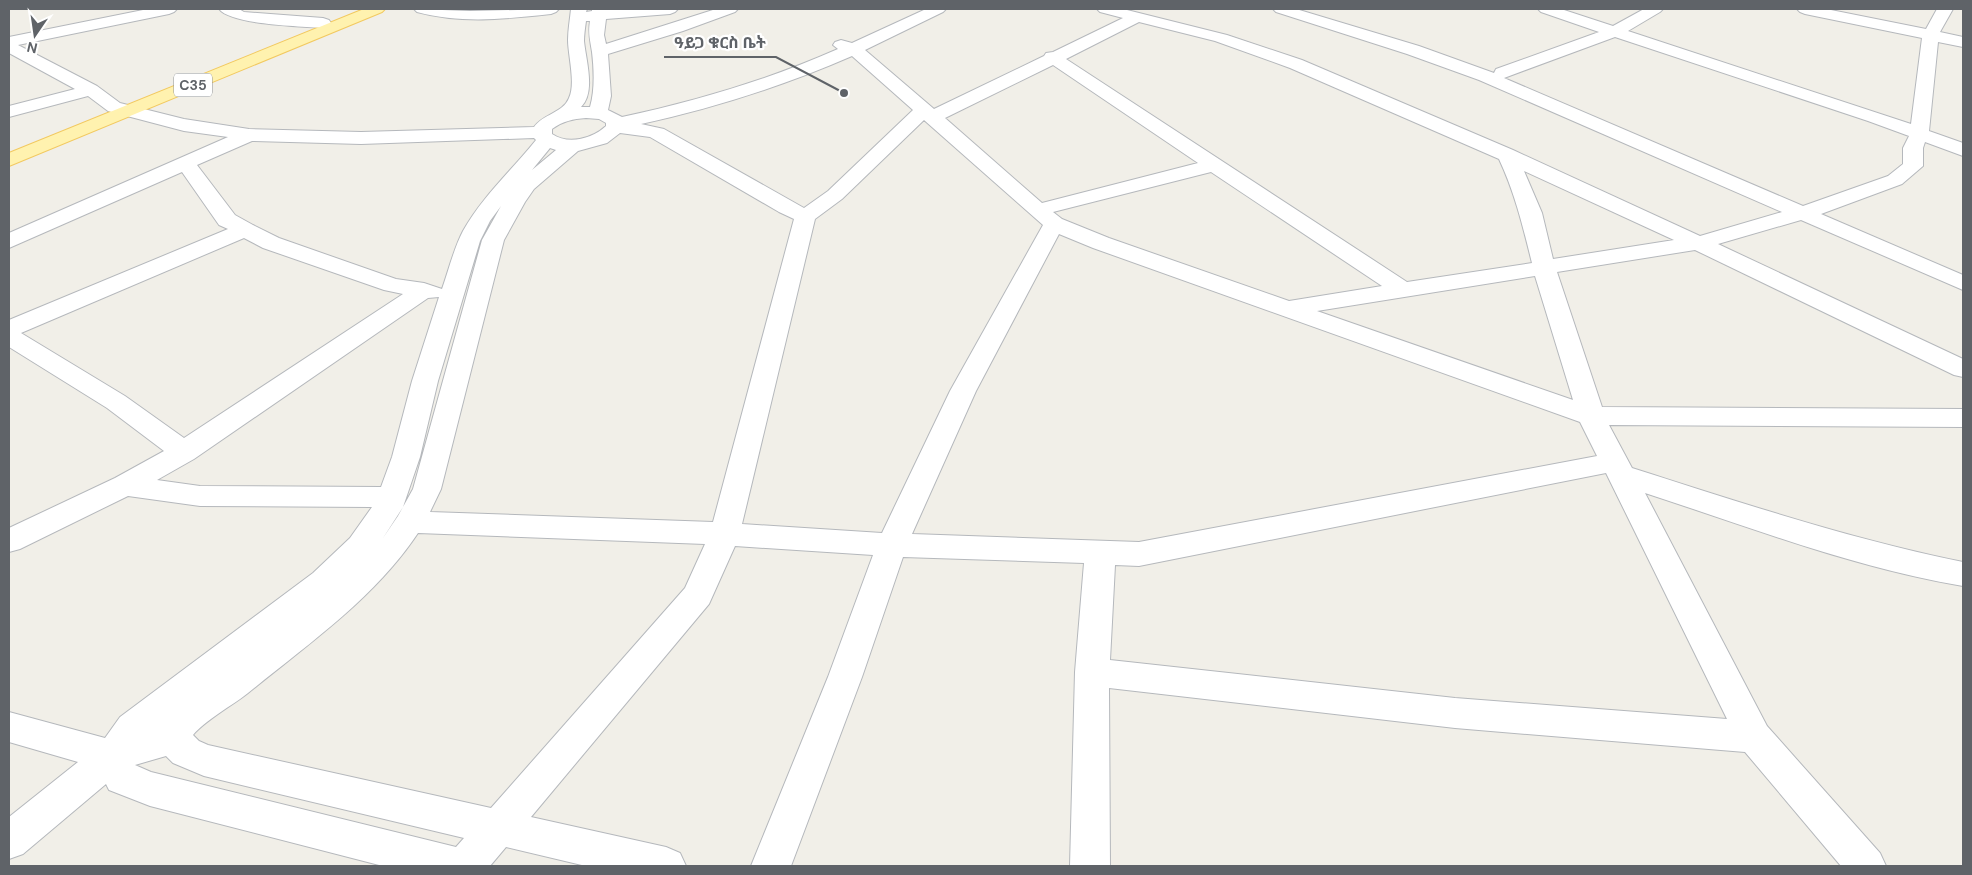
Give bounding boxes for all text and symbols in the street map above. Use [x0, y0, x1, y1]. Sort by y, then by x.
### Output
north arrow [10, 10, 60, 60]
callout: ዓይጋ ቁርስ ቤት [664, 26, 776, 57]
text: ዓይጋ ቁርስ ቤት [674, 32, 766, 53]
text: N [25, 38, 39, 58]
road number: C35 [174, 74, 212, 96]

